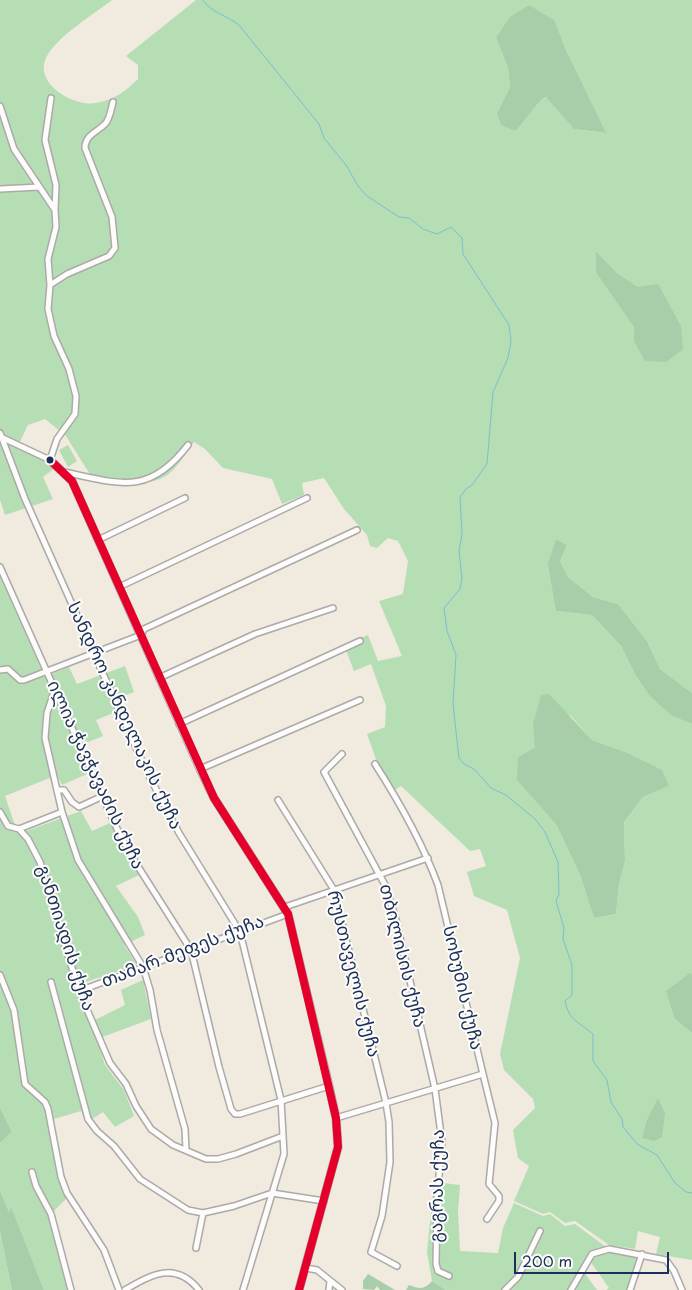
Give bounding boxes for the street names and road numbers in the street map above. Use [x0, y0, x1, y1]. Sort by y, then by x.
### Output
street label: სანდრო კანდელაკის ქუჩა [62, 599, 186, 833]
street label: ილია ჭავჭავაძის ქუჩა [42, 677, 148, 873]
street label: განთიადის ქუჩა [31, 862, 99, 1014]
street label: თბილისის ქუჩა [374, 882, 430, 1030]
street label: რუსთაველის ქუჩა [322, 888, 384, 1060]
street label: თამარ მეფეს ქუჩა [99, 911, 267, 993]
street label: სოხუმის ქუჩა [437, 924, 487, 1052]
street label: გაგრას ქუჩა [426, 1129, 450, 1243]

